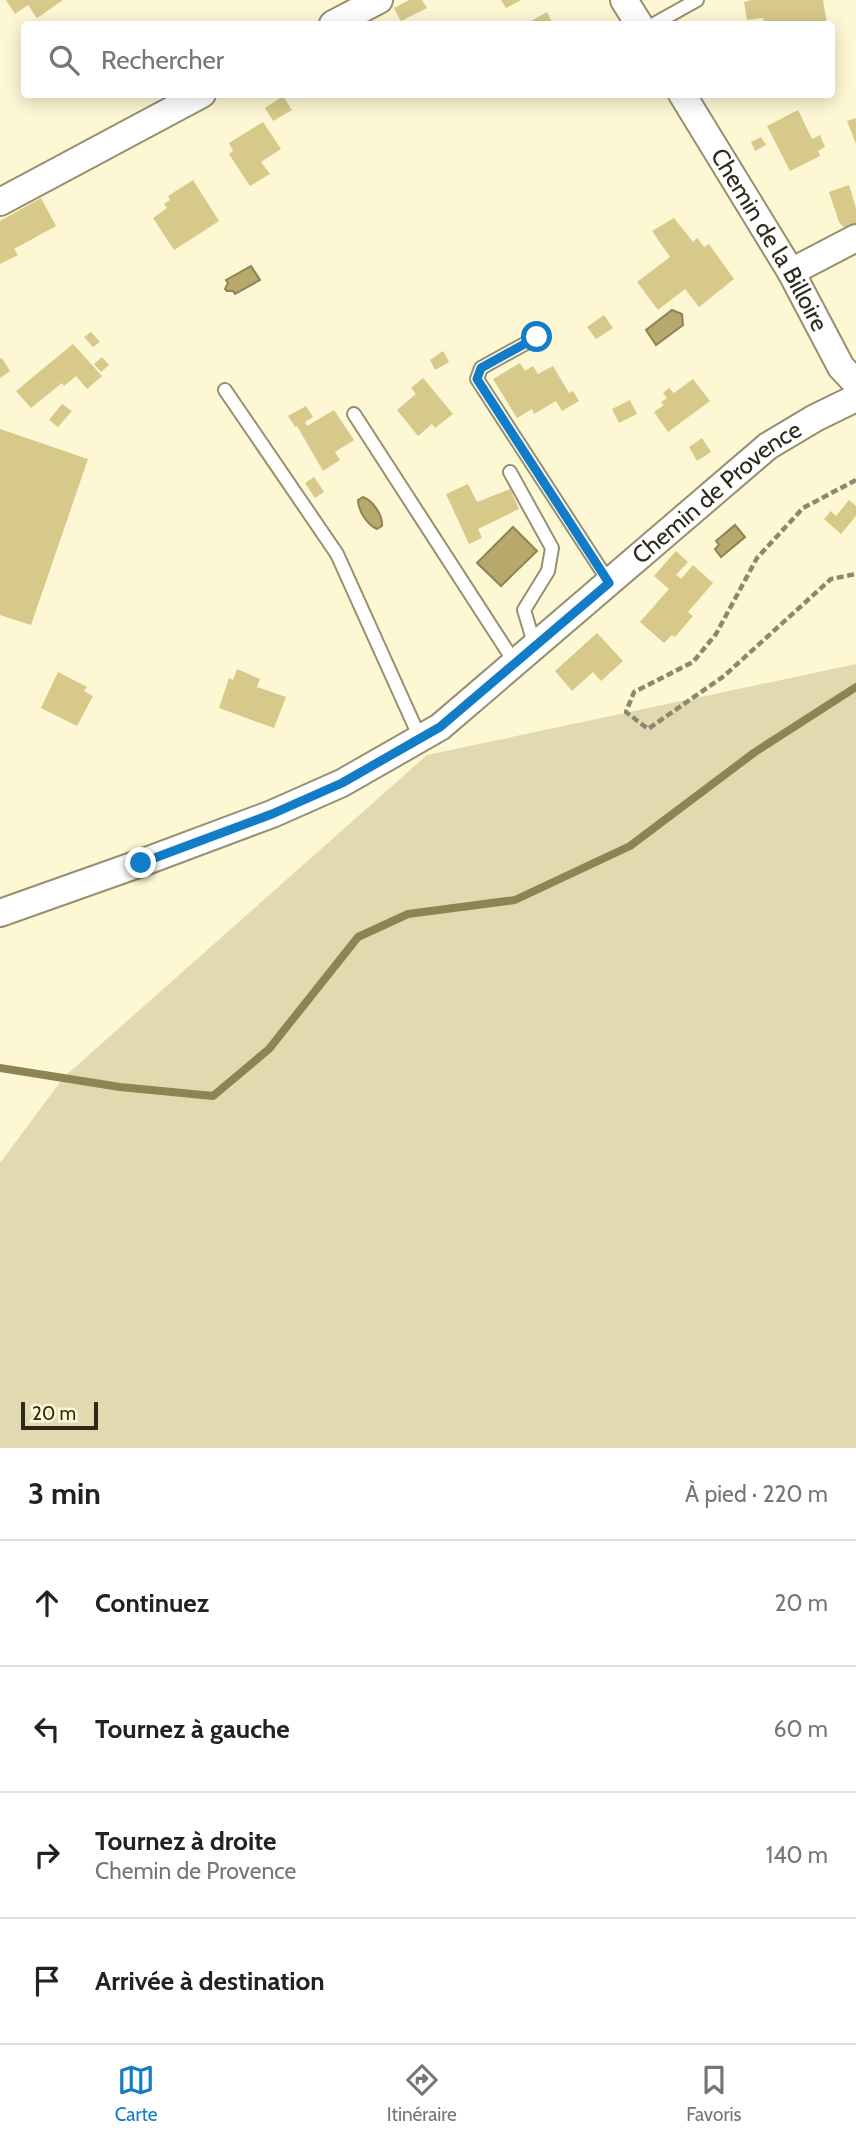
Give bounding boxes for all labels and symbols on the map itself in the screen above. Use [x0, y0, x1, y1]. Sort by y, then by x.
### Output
street label: Chemin de la Billoire [705, 143, 834, 336]
route start [521, 321, 552, 352]
street label: Chemin de Provence [626, 415, 806, 570]
route end [125, 847, 156, 878]
scale bar [21, 1399, 98, 1431]

